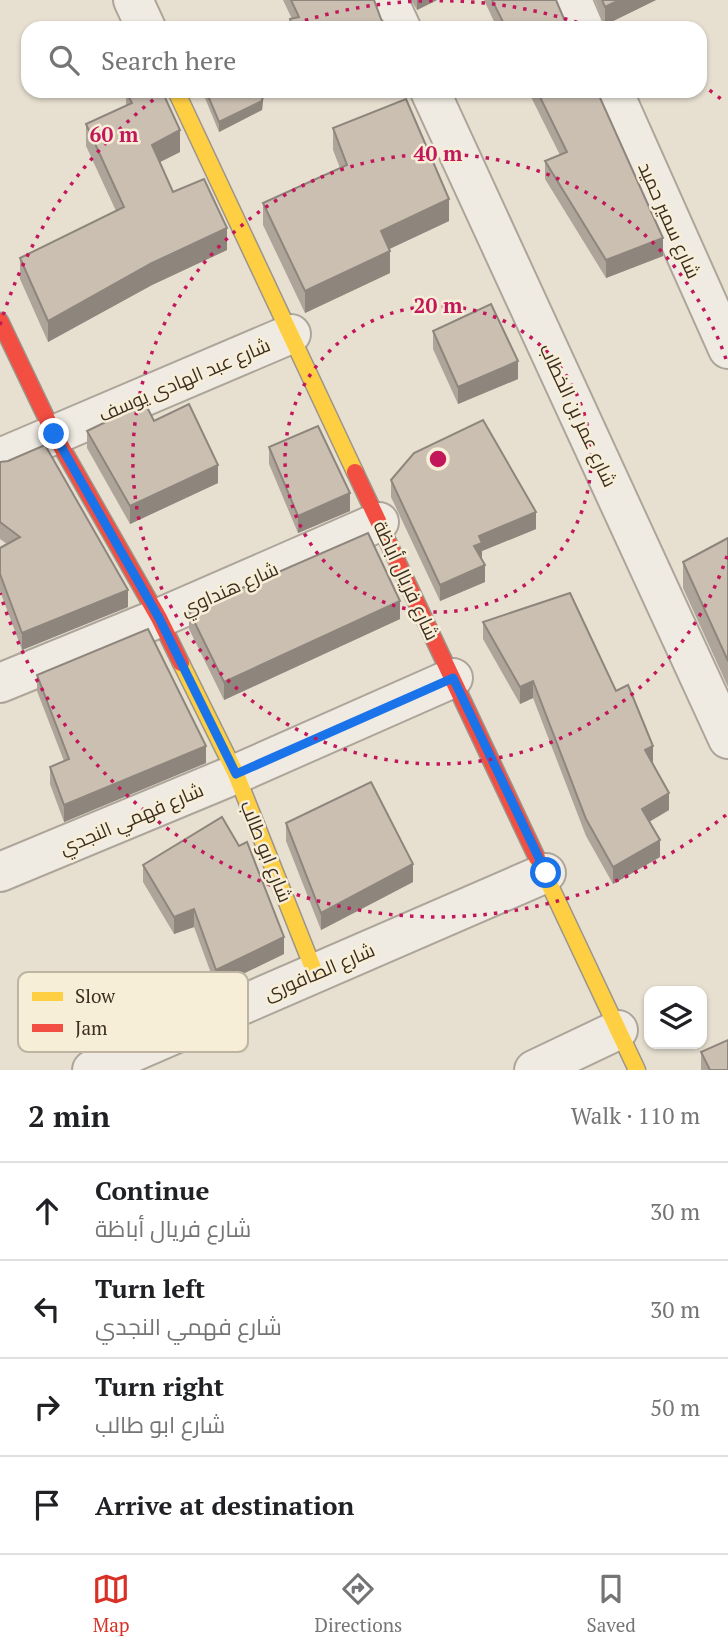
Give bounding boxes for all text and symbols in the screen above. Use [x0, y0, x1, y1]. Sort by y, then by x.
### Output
search box [21, 21, 707, 98]
icon: search [45, 41, 83, 79]
text: Search here [101, 43, 236, 77]
text: 60 m [90, 120, 139, 148]
text: 40 m [414, 139, 463, 167]
street label: شارع سمير حميد [631, 158, 707, 283]
text: 20 m [414, 291, 463, 319]
street label: شارع عبد الهادى يوسف [94, 332, 274, 428]
street label: شارع عمر بن الخطاب [533, 339, 623, 492]
route end [38, 418, 69, 449]
centre of rings [426, 447, 450, 471]
street label: شارع فريال أباظة [367, 516, 446, 645]
street label: شارع هنداوي [176, 555, 283, 623]
street label: شارع فهمي النجدي [55, 776, 208, 862]
street label: شارع ابو طالب [233, 796, 299, 906]
route start [530, 857, 561, 888]
street label: شارع الصافورى [260, 936, 379, 1007]
legend [18, 972, 248, 1052]
text: Slow [75, 983, 116, 1008]
map controls [644, 986, 707, 1049]
button: layers [644, 986, 707, 1049]
text: Jam [75, 1015, 108, 1040]
text: 2 min [28, 1096, 110, 1136]
text: Walk · 110 m [571, 1100, 700, 1131]
text: Continue [95, 1173, 209, 1207]
icon: ahead [28, 1192, 66, 1230]
text: 30 m [650, 1196, 700, 1227]
text: شارع فريال أباظة [95, 1213, 251, 1244]
text: Turn left [95, 1271, 205, 1305]
icon: left [28, 1290, 66, 1328]
text: 30 m [650, 1294, 700, 1325]
text: شارع فهمي النجدي [95, 1311, 282, 1342]
text: Turn right [95, 1369, 224, 1403]
icon: right [28, 1388, 66, 1426]
text: 50 m [650, 1392, 700, 1423]
text: شارع ابو طالب [95, 1409, 225, 1440]
icon: arrive [28, 1486, 66, 1524]
text: Arrive at destination [95, 1488, 354, 1522]
tab: Map [92, 1570, 130, 1637]
tab: Directions [315, 1570, 402, 1637]
tab: Saved [587, 1570, 636, 1637]

